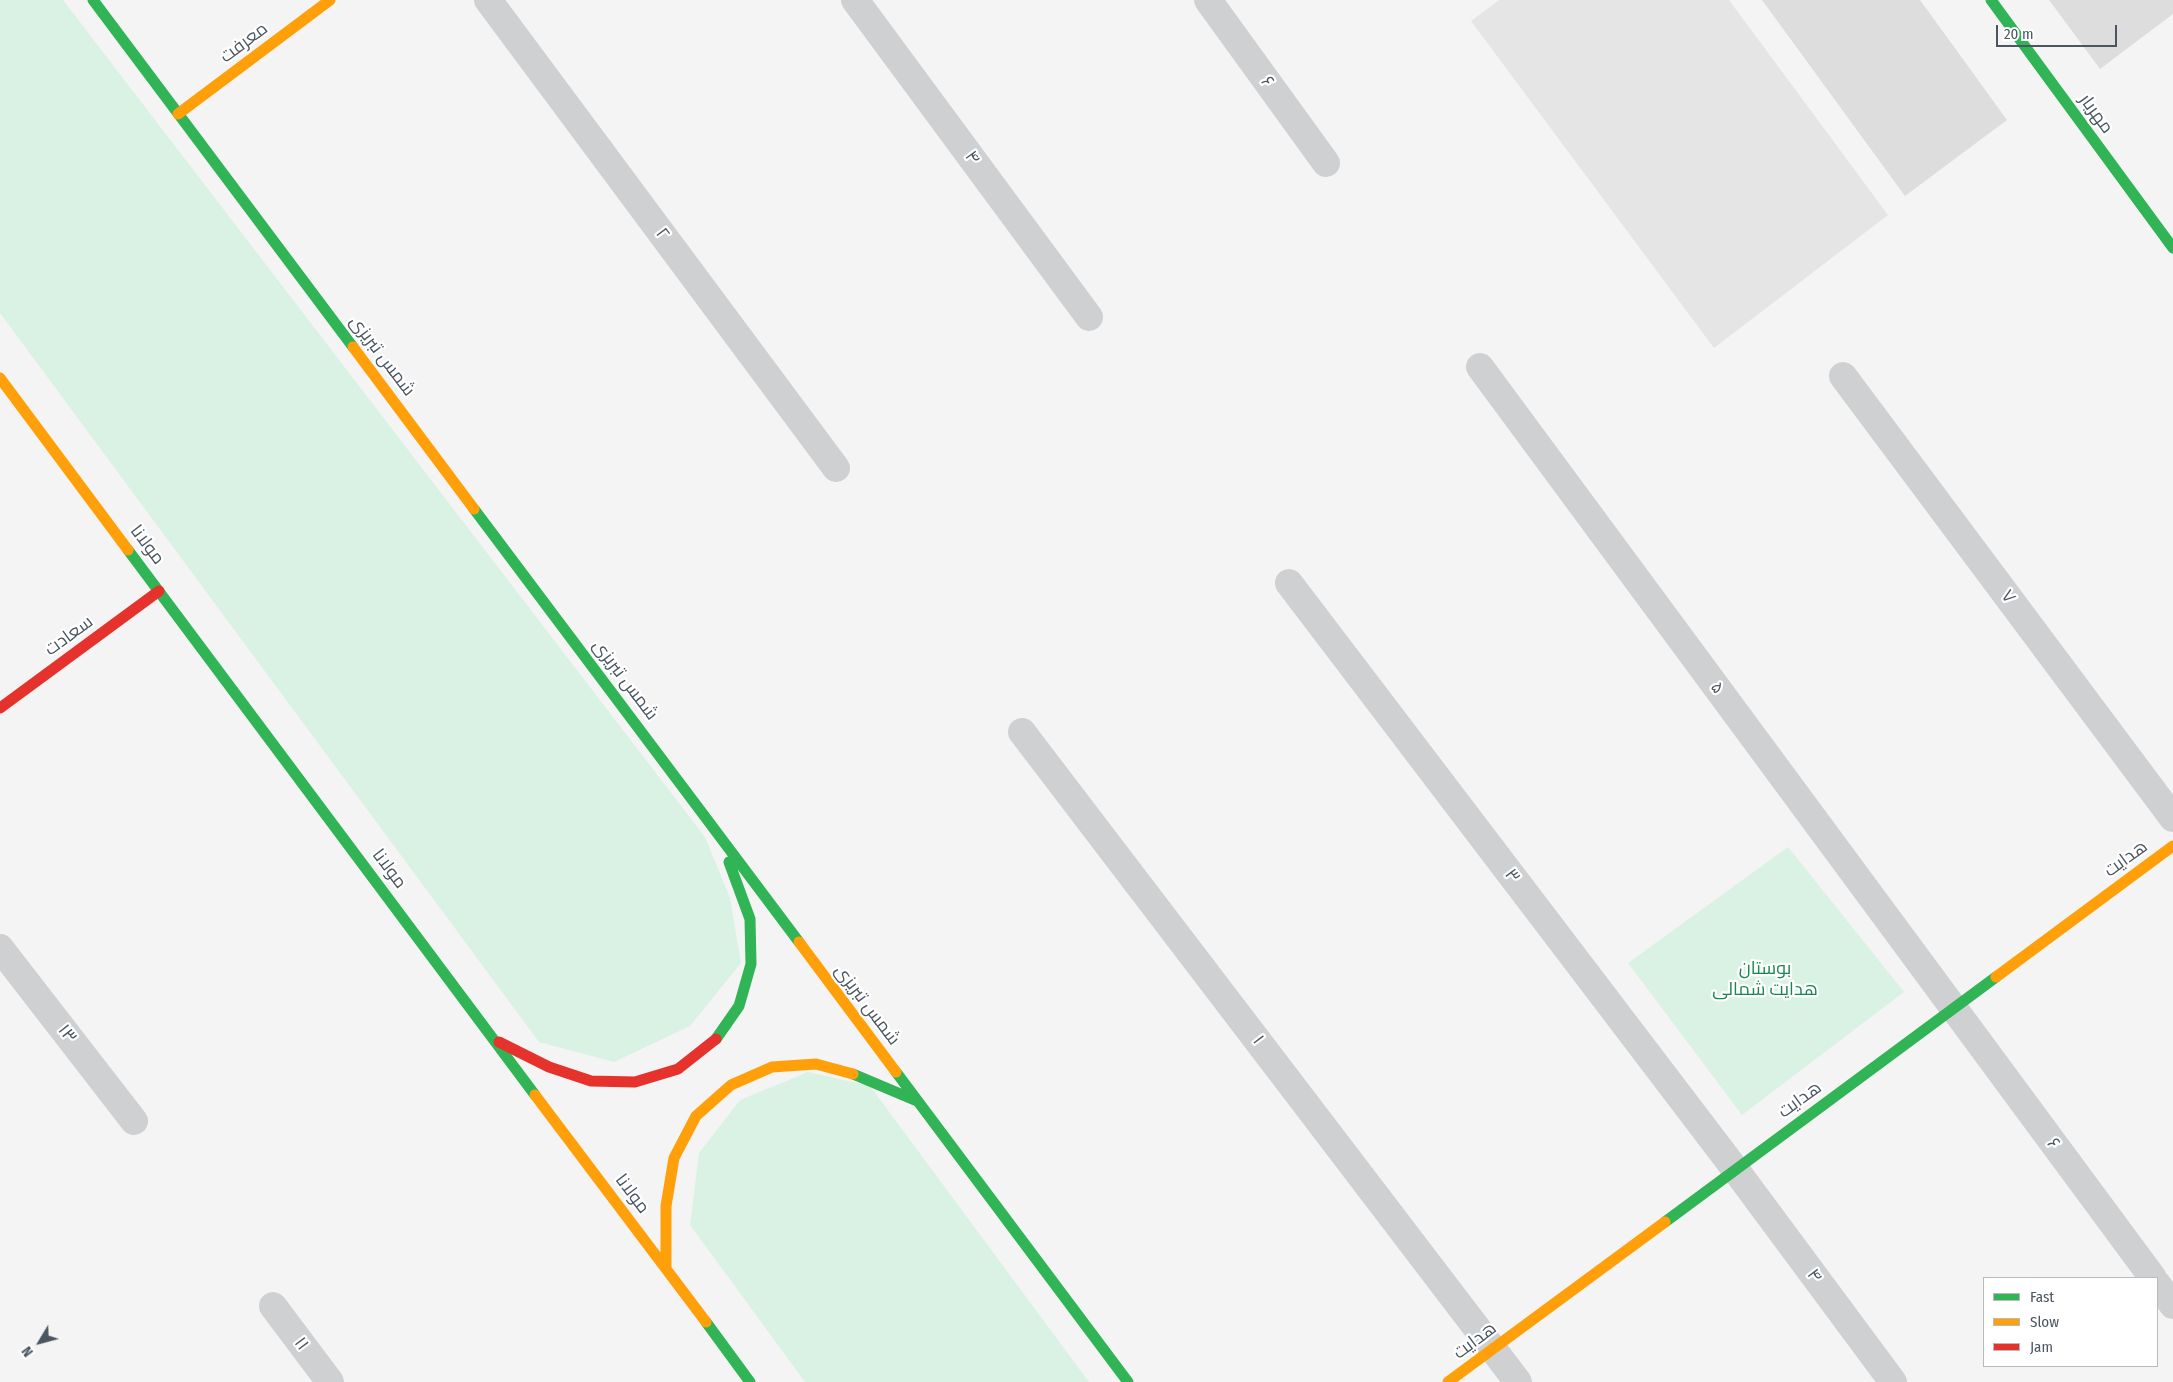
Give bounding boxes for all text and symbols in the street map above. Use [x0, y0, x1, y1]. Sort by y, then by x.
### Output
scale bar [1998, 15, 2119, 47]
street label: معرفت [216, 18, 272, 68]
text: 20 m [2004, 25, 2034, 43]
street label: ۶ [1256, 72, 1278, 92]
street label: مهریار [2074, 90, 2118, 138]
street label: ۴ [960, 147, 984, 169]
street label: ۲ [651, 224, 673, 244]
street label: شمس تبریزی [345, 311, 419, 401]
street label: مولانا [125, 521, 169, 569]
street label: ۷ [1996, 586, 2020, 608]
street label: سعادت [41, 611, 97, 661]
street label: شمس تبریزی [588, 635, 662, 725]
street label: ۵ [1705, 678, 1729, 698]
street label: هدایت [2100, 836, 2152, 882]
street label: مولانا [367, 845, 411, 893]
street label: ۳ [1500, 865, 1524, 887]
park label: بوستان هدایت شمالی [1712, 958, 1818, 1001]
street label: شمس تبریزی [830, 960, 904, 1050]
street label: ۱۳ [53, 1020, 81, 1048]
street label: ۱ [1248, 1031, 1268, 1049]
street label: هدایت [1774, 1077, 1826, 1123]
street label: ۶ [2042, 1134, 2064, 1154]
street label: مولانا [610, 1170, 654, 1218]
street label: ۴ [1802, 1265, 1826, 1287]
legend [1983, 1277, 2158, 1367]
text: Fast [2030, 1288, 2054, 1306]
text: Slow [2030, 1313, 2059, 1331]
north arrow [15, 1317, 65, 1367]
street label: هدایت [1449, 1318, 1501, 1364]
street label: ۱۱ [289, 1333, 313, 1355]
text: Jam [2030, 1338, 2053, 1356]
text: N [18, 1343, 37, 1360]

